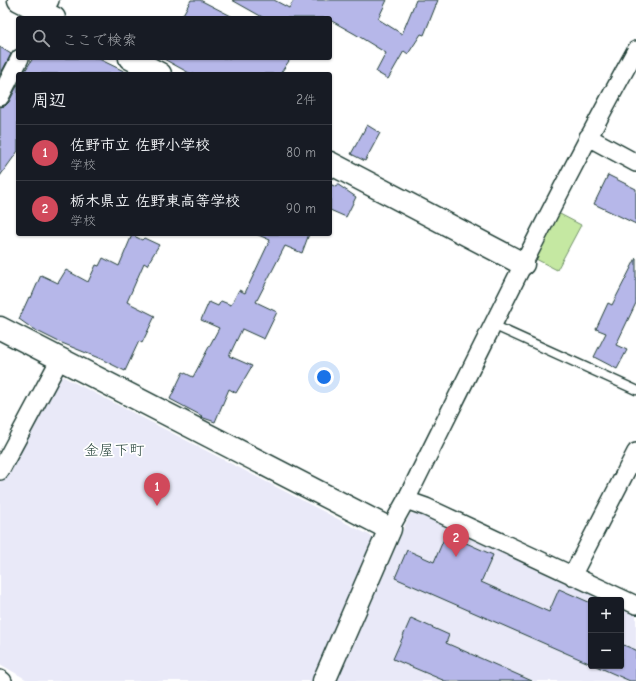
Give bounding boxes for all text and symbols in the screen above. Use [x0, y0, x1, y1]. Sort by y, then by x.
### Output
search box [16, 16, 332, 60]
icon: search [30, 27, 52, 49]
text: ここで検索 [62, 31, 137, 49]
text: 周辺 [32, 91, 66, 110]
text: 2件 [296, 92, 316, 107]
text: 佐野市立 佐野小学校 [70, 136, 210, 154]
text: 1 [42, 145, 48, 160]
text: 80 m [286, 145, 316, 160]
text: 学校 [70, 157, 96, 172]
text: 栃木県立 佐野東高等学校 [70, 192, 240, 210]
text: 2 [42, 201, 48, 216]
text: 90 m [286, 201, 316, 216]
text: 学校 [70, 213, 96, 228]
your location [314, 367, 334, 387]
district label: 金屋下町 [84, 441, 145, 459]
pin: 1 [144, 473, 170, 506]
pin: 2 [443, 524, 469, 557]
map controls [588, 597, 624, 669]
button: + [588, 597, 624, 633]
button: − [588, 633, 624, 669]

